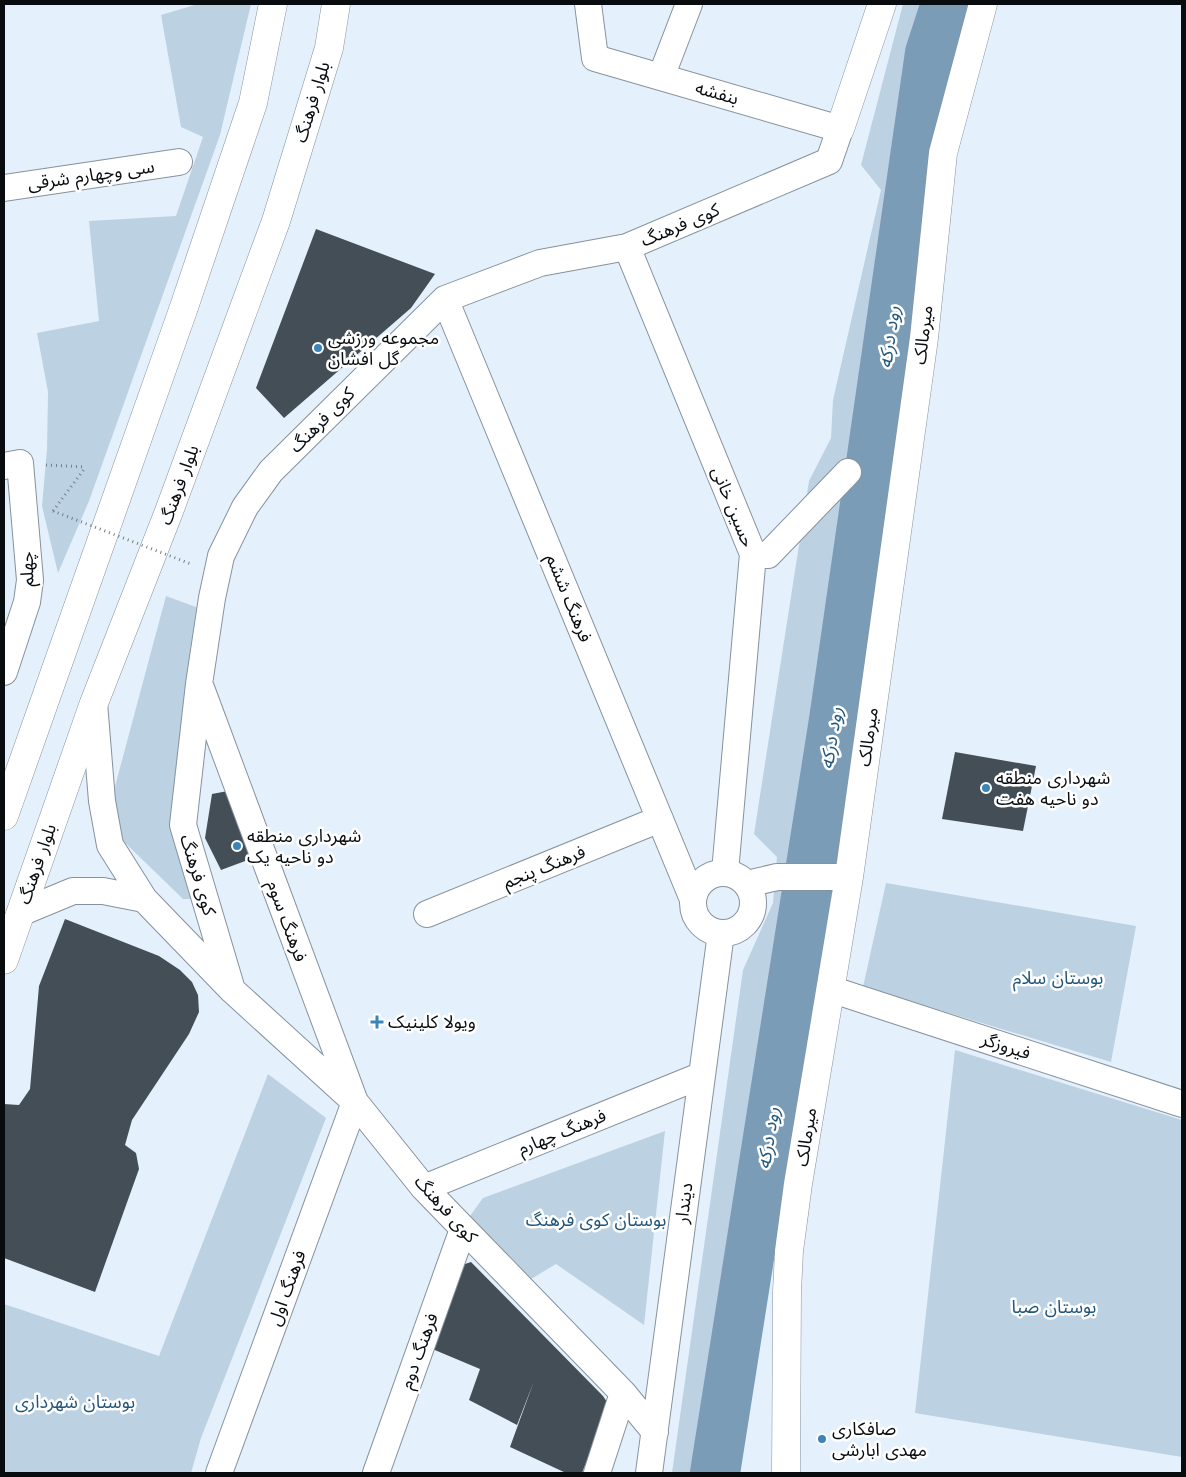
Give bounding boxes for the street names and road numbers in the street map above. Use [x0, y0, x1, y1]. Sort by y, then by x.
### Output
street label: بلوار فرهنگ [287, 58, 337, 146]
street label: بنفشه [692, 74, 742, 112]
street label: سی وچهارم شرقی [26, 153, 156, 198]
street label: کوی فرهنگ [636, 196, 724, 253]
street label: میرمالک [906, 304, 940, 366]
street label: کوی فرهنگ [283, 381, 361, 459]
street label: بلوار فرهنگ [152, 441, 206, 529]
street label: حسین خانی [705, 463, 761, 551]
street label: فرهنگ ششم [539, 550, 599, 646]
street label: چهلم [14, 551, 40, 587]
street label: میرمالک [851, 706, 885, 768]
street label: بلوار فرهنگ [11, 820, 63, 908]
street label: کوی فرهنگ [173, 831, 223, 919]
street label: فرهنگ پنجم [499, 839, 589, 895]
street label: فرهنگ سوم [259, 877, 314, 966]
street label: فیروزگر [977, 1026, 1034, 1066]
street label: فرهنگ چهارم [514, 1102, 611, 1162]
street label: میرمالک [789, 1106, 823, 1168]
street label: کوی فرهنگ [408, 1169, 484, 1249]
street label: دیندار [669, 1181, 699, 1226]
street label: فرهنگ اول [261, 1247, 313, 1329]
street label: فرهنگ دوم [393, 1309, 446, 1393]

